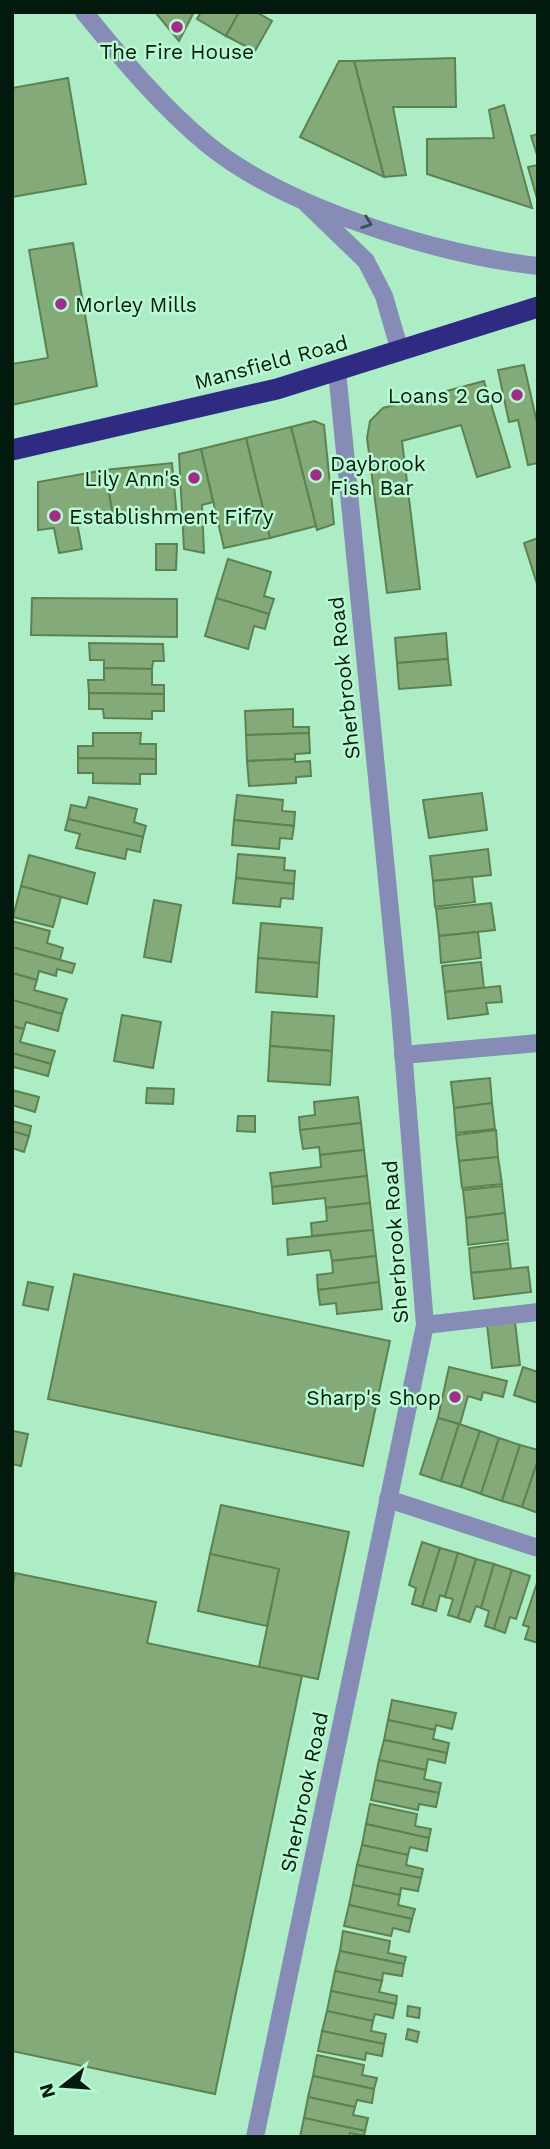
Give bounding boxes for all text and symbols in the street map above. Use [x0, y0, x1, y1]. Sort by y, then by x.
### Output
marker: The Fire House [169, 19, 185, 35]
place label: The Fire House [100, 39, 254, 64]
one-way arrow [361, 215, 373, 229]
place label: Morley Mills [75, 292, 197, 317]
marker: Morley Mills [53, 296, 69, 312]
street label: Mansfield Road [192, 330, 350, 394]
place label: Loans 2 Go [388, 383, 503, 408]
marker: Loans 2 Go [509, 387, 525, 403]
place label: Daybrook Fish Bar [330, 451, 426, 500]
place label: Lily Ann's [84, 466, 180, 491]
marker: Daybrook Fish Bar [308, 467, 324, 483]
marker: Lily Ann's [186, 470, 202, 486]
place label: Establishment Fif7y [69, 504, 274, 529]
marker: Establishment Fif7y [47, 508, 63, 524]
street label: Sherbrook Road [323, 595, 365, 761]
street label: Sherbrook Road [377, 1160, 413, 1324]
place label: Sharp's Shop [306, 1385, 441, 1410]
marker: Sharp's Shop [447, 1389, 463, 1405]
street label: Sherbrook Road [275, 1709, 333, 1875]
north arrow [28, 2051, 98, 2121]
text: N [34, 2081, 60, 2101]

